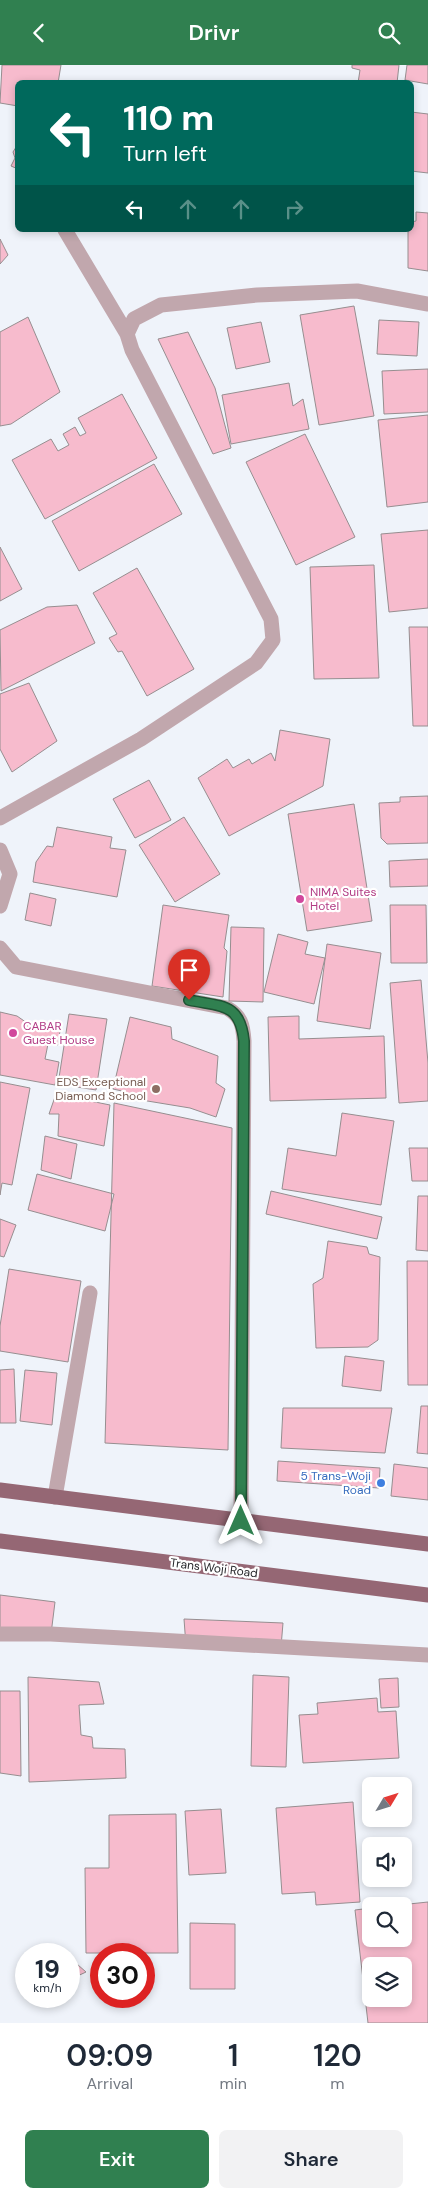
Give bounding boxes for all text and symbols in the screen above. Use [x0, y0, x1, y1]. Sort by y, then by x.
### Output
text: Drivr [189, 18, 239, 47]
icon: back [25, 19, 53, 47]
icon: search [375, 19, 403, 47]
text: 110 m [123, 95, 214, 141]
icon: left [40, 100, 105, 165]
text: Turn left [123, 139, 207, 168]
icon: left [121, 195, 149, 223]
icon: ahead [174, 195, 202, 223]
icon: ahead [227, 195, 255, 223]
icon: right [280, 195, 308, 223]
place label: NIMA Suites Hotel [310, 884, 376, 914]
marker: NIMA Suites Hotel [294, 893, 306, 905]
pin [168, 949, 210, 1000]
icon: arrive [175, 956, 203, 984]
place label: CABAR Guest House [23, 1018, 95, 1048]
marker: CABAR Guest House [7, 1027, 19, 1039]
place label: EDS Exceptional Diamond School [55, 1074, 146, 1104]
marker: EDS Exceptional Diamond School [150, 1083, 162, 1095]
place label: 5 Trans-Woji Road [301, 1468, 371, 1498]
marker: 5 Trans-Woji Road [375, 1477, 387, 1489]
position arrow [214, 1494, 266, 1546]
street label: Trans Woji Road [169, 1555, 259, 1581]
north arrow [362, 1777, 412, 1827]
map controls [362, 1777, 412, 2007]
button: sound [362, 1837, 412, 1887]
button: search [362, 1897, 412, 1947]
speed limit sign: 30 [90, 1943, 155, 2008]
text: 19 [35, 1953, 60, 1986]
button: layers [362, 1957, 412, 2007]
text: km/h [33, 1980, 62, 1996]
text: 09:09 [66, 2036, 153, 2075]
text: 1 [228, 2036, 238, 2075]
text: 120 [313, 2036, 362, 2075]
text: Arrival [86, 2073, 133, 2094]
text: min [220, 2073, 247, 2094]
text: m [330, 2073, 345, 2094]
button: Exit [25, 2130, 209, 2188]
button: Share [219, 2130, 403, 2188]

